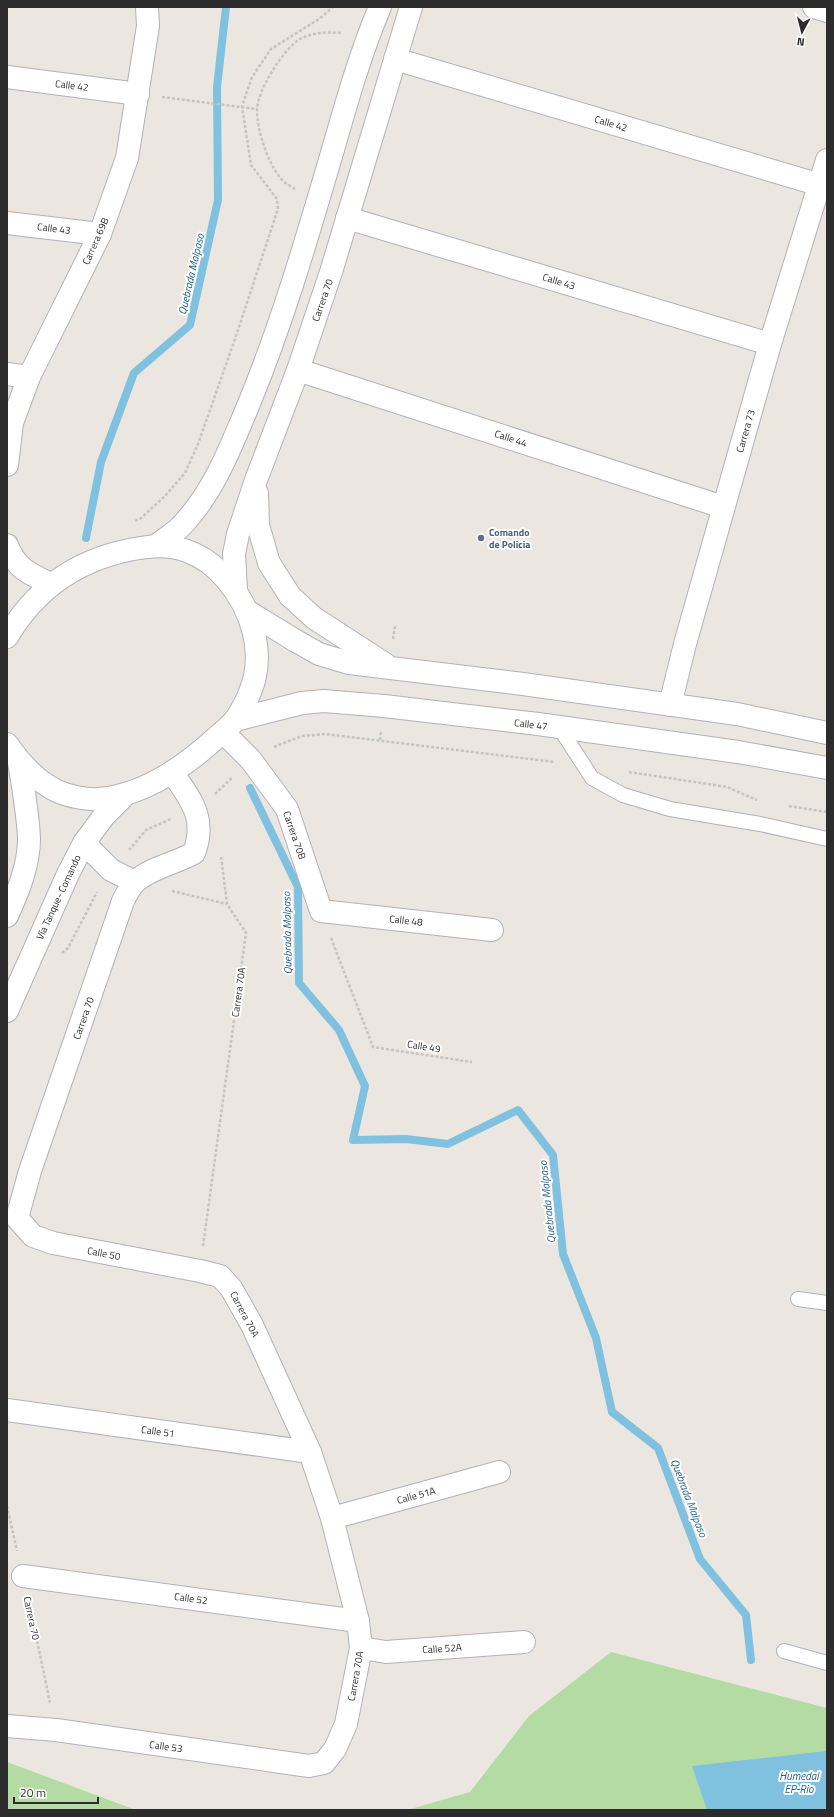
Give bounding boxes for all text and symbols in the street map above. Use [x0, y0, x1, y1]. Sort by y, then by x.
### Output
north arrow [782, 12, 822, 52]
text: N [796, 34, 806, 50]
street label: Calle 42 [54, 76, 89, 95]
street label: Calle 42 [593, 111, 629, 136]
street label: Carrera 69B [78, 215, 113, 267]
street label: Calle 43 [36, 219, 71, 238]
water label: Quebrada Malpaso [174, 231, 208, 316]
street label: Calle 43 [541, 269, 577, 294]
street label: Carrera 70 [308, 276, 337, 324]
street label: Carrera 73 [732, 408, 759, 454]
street label: Calle 44 [493, 426, 529, 451]
place label: Comando de Policia [489, 525, 530, 552]
marker: Comando de Policia [476, 533, 486, 543]
street label: Calle 47 [513, 715, 548, 734]
street label: Carrera 70B [279, 809, 310, 861]
street label: Vía Tanque- Comando [32, 852, 85, 942]
water label: Quebrada Malpaso [278, 891, 296, 975]
street label: Calle 48 [388, 911, 424, 930]
street label: Carrera 70A [228, 966, 249, 1018]
street label: Carrera 70 [69, 994, 98, 1042]
street label: Calle 49 [406, 1036, 442, 1057]
water label: Quebrada Malpaso [535, 1159, 559, 1244]
street label: Calle 50 [86, 1243, 122, 1264]
street label: Carrera 70A [226, 1289, 263, 1340]
street label: Calle 51 [140, 1422, 176, 1441]
water label: Quebrada Malpaso [667, 1457, 711, 1540]
street label: Calle 51A [395, 1483, 437, 1508]
street label: Calle 52 [173, 1589, 209, 1608]
street label: Carrera 70 [20, 1595, 44, 1642]
street label: Calle 52A [422, 1640, 462, 1657]
street label: Carrera 70A [344, 1650, 367, 1702]
street label: Calle 53 [148, 1737, 184, 1756]
water label: Humedal EP-Rio [779, 1768, 820, 1797]
scale bar [14, 1779, 98, 1805]
text: 20 m [20, 1783, 46, 1802]

